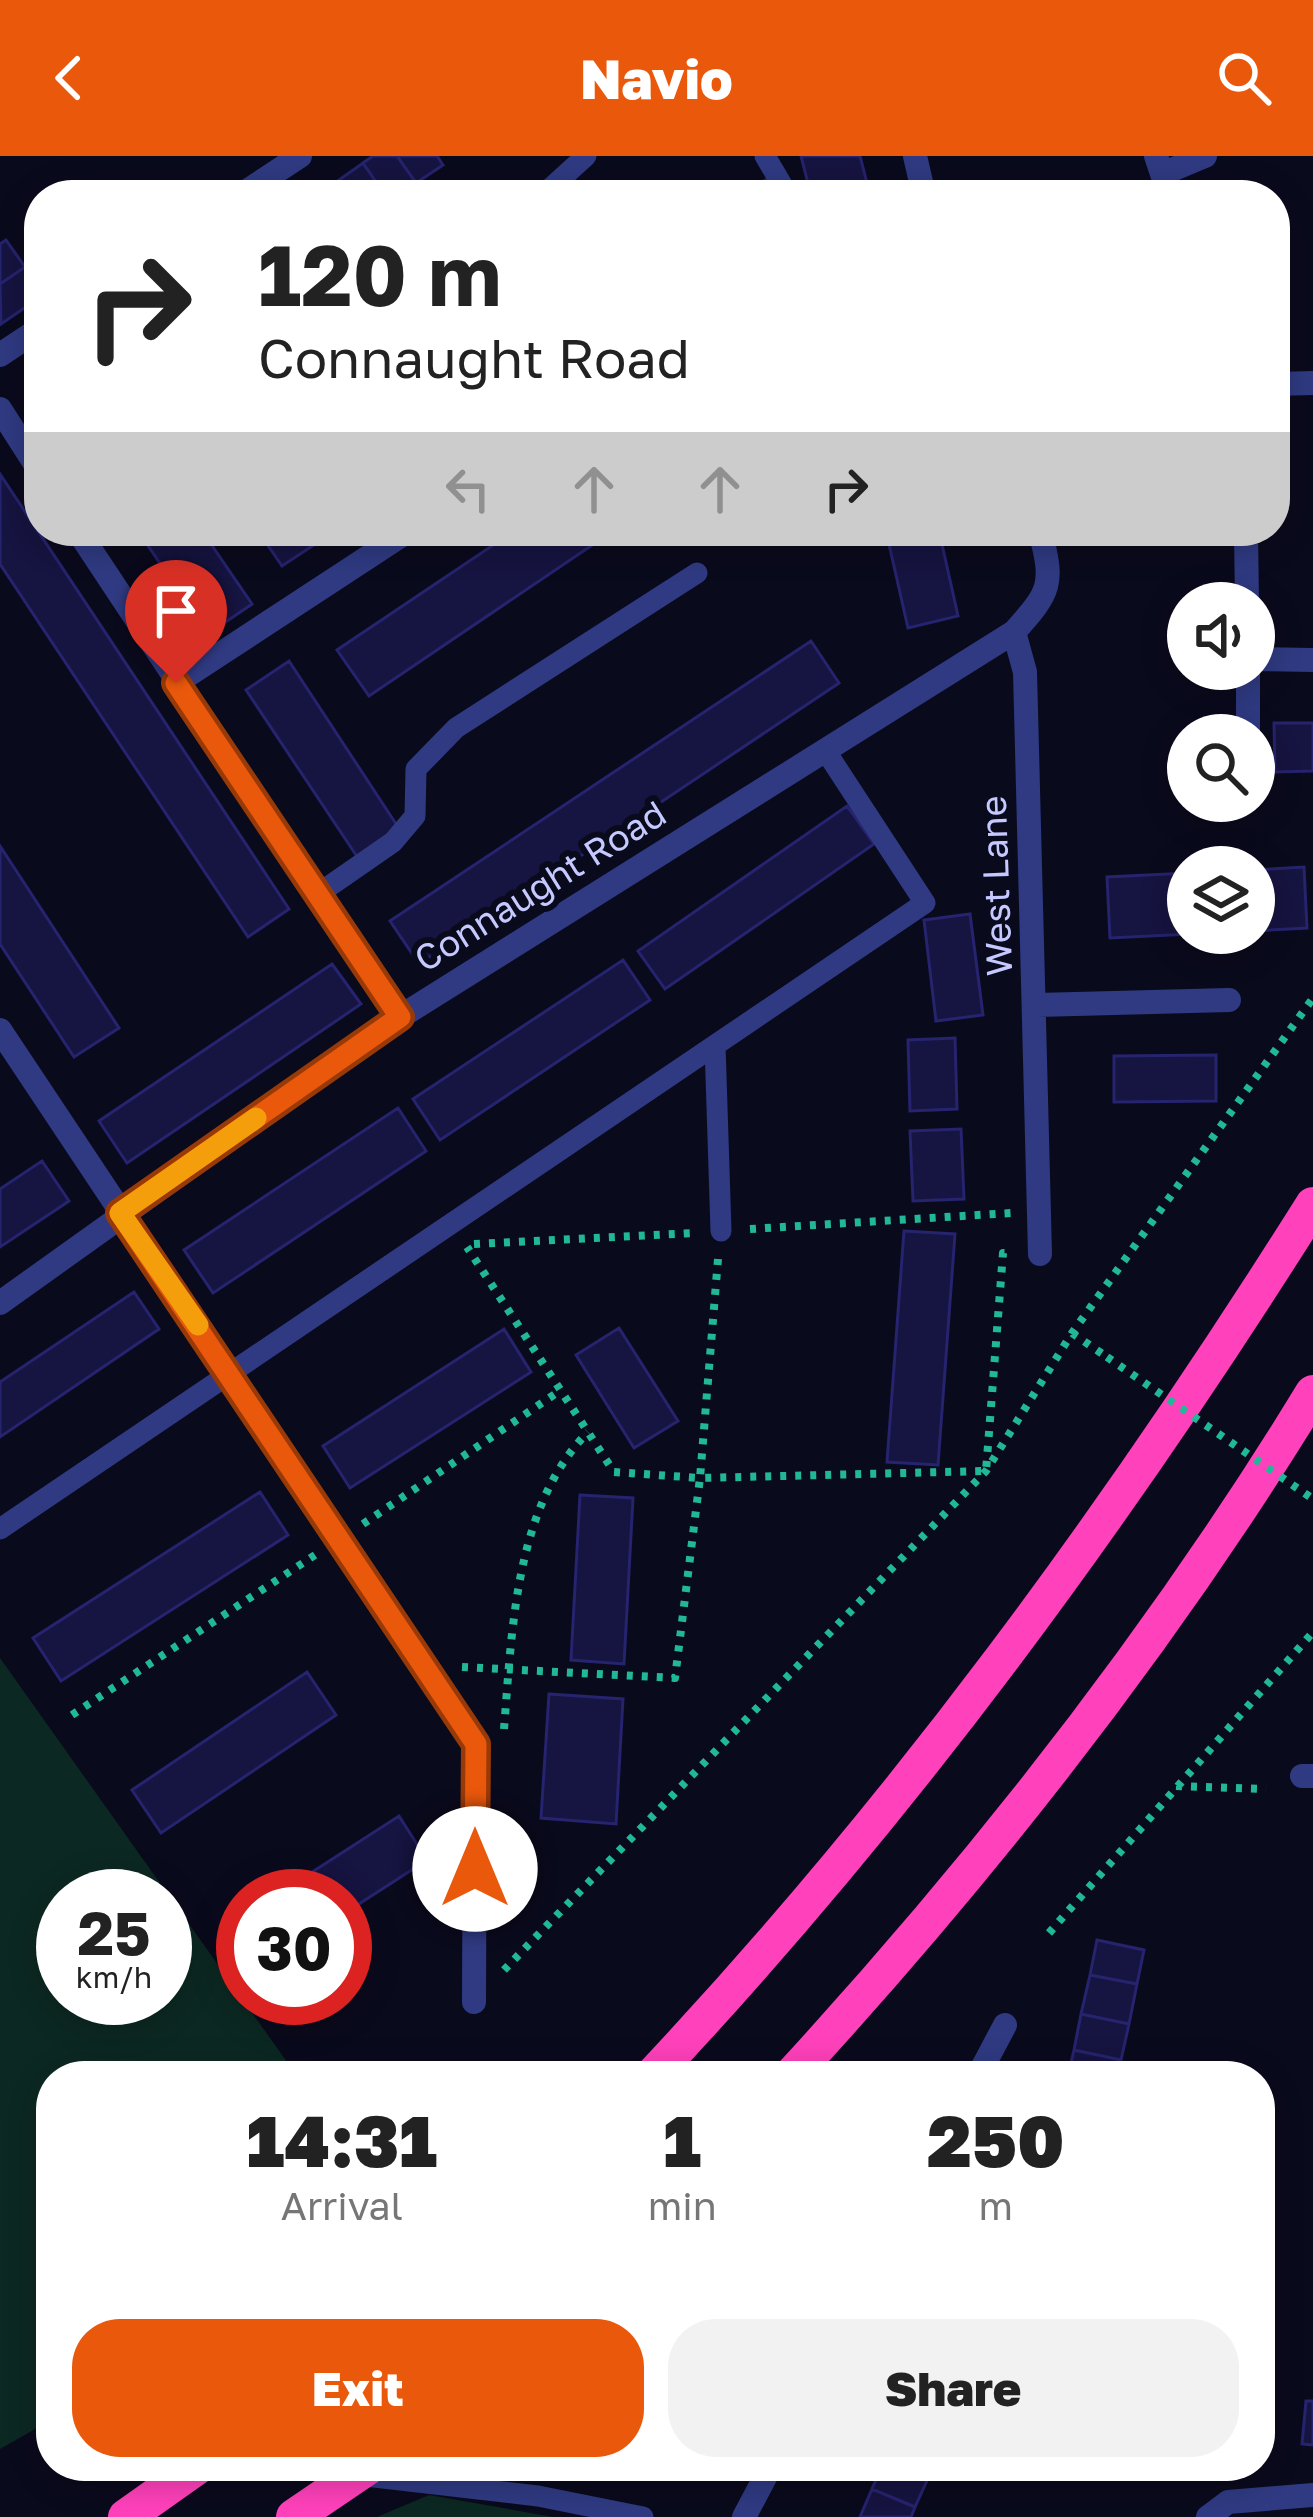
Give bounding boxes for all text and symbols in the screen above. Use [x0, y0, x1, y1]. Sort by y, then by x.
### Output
icon: back [36, 45, 102, 111]
icon: search [1211, 45, 1277, 111]
text: Navio [580, 46, 733, 111]
text: 120 m [258, 224, 502, 324]
icon: right [60, 228, 216, 384]
text: Connaught Road [258, 325, 690, 390]
icon: left [435, 456, 501, 522]
icon: ahead [561, 456, 627, 522]
icon: ahead [687, 456, 753, 522]
icon: right [813, 456, 879, 522]
pin [125, 560, 227, 683]
icon: arrive [143, 578, 209, 644]
map controls [1167, 582, 1275, 954]
button: sound [1167, 582, 1275, 690]
button: search [1167, 714, 1275, 822]
street label: Connaught Road [406, 791, 673, 980]
street label: West Lane [971, 795, 1020, 977]
button: layers [1167, 846, 1275, 954]
position arrow [412, 1806, 538, 1932]
speed limit sign: 30 [216, 1869, 372, 2025]
text: 25 [77, 1896, 151, 1968]
text: km/h [76, 1959, 152, 1995]
text: 14:31 [246, 2096, 437, 2183]
text: 1 [663, 2096, 701, 2183]
text: 250 [927, 2096, 1065, 2183]
text: Arrival [281, 2182, 403, 2229]
text: min [648, 2182, 717, 2229]
text: m [979, 2182, 1013, 2229]
button: Exit [72, 2319, 644, 2457]
button: Share [668, 2319, 1239, 2457]

